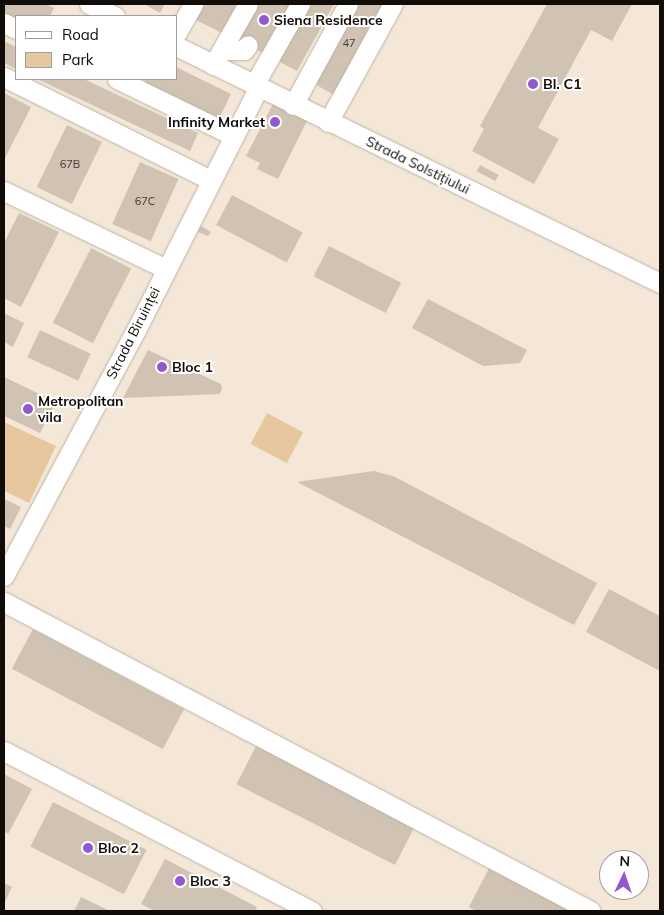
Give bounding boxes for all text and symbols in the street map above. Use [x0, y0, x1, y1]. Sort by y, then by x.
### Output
place label: Siena Residence [274, 12, 383, 28]
marker: Siena Residence [258, 14, 270, 26]
legend [15, 15, 178, 80]
text: Road [62, 25, 99, 44]
house number: 47 [342, 36, 356, 50]
text: Park [62, 50, 94, 69]
place label: Bl. C1 [543, 76, 582, 92]
marker: Bl. C1 [527, 78, 539, 90]
place label: Infinity Market [168, 114, 265, 130]
marker: Infinity Market [269, 116, 281, 128]
street label: Strada Solstițiului [363, 133, 473, 197]
house number: 67B [60, 157, 80, 171]
house number: 67C [135, 194, 155, 208]
street label: Strada Biruinței [103, 284, 163, 382]
place label: Bloc 1 [172, 359, 213, 375]
marker: Bloc 1 [156, 361, 168, 373]
place label: Metropolitan vila [38, 393, 124, 426]
marker: Metropolitan vila [22, 403, 34, 415]
place label: Bloc 2 [98, 840, 139, 856]
marker: Bloc 2 [82, 842, 94, 854]
north arrow [599, 850, 649, 900]
text: N [619, 852, 630, 870]
place label: Bloc 3 [190, 873, 231, 889]
marker: Bloc 3 [174, 875, 186, 887]

